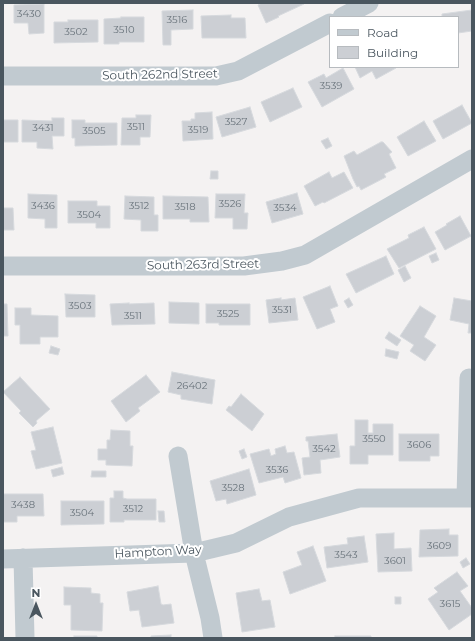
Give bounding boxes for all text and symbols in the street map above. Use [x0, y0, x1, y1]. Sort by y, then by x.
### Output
house number: 3430 [17, 8, 41, 20]
house number: 3516 [167, 14, 187, 26]
legend [329, 16, 459, 68]
house number: 3510 [113, 24, 135, 36]
text: Road [367, 25, 398, 40]
house number: 3502 [64, 26, 88, 38]
text: Building [367, 45, 418, 60]
street label: South 262nd Street [102, 67, 218, 83]
house number: 3539 [320, 80, 342, 92]
house number: 3527 [225, 116, 247, 128]
house number: 3511 [127, 121, 145, 133]
house number: 3431 [32, 122, 54, 134]
house number: 3519 [188, 124, 208, 136]
house number: 3505 [82, 125, 106, 137]
house number: 3526 [219, 198, 241, 210]
house number: 3436 [31, 200, 55, 212]
house number: 3512 [129, 200, 149, 212]
house number: 3518 [174, 201, 196, 213]
house number: 3534 [273, 202, 297, 214]
house number: 3504 [77, 209, 101, 221]
street label: South 263rd Street [147, 257, 259, 273]
house number: 3503 [68, 300, 92, 312]
house number: 3531 [272, 304, 292, 316]
house number: 3525 [217, 308, 239, 320]
house number: 3511 [124, 310, 142, 322]
house number: 26402 [177, 380, 207, 392]
house number: 3550 [362, 433, 386, 445]
house number: 3606 [407, 439, 431, 451]
house number: 3542 [312, 443, 336, 455]
house number: 3536 [266, 464, 288, 476]
house number: 3528 [221, 482, 245, 494]
house number: 3438 [11, 499, 35, 511]
house number: 3512 [123, 503, 143, 515]
house number: 3504 [70, 507, 94, 519]
house number: 3609 [427, 540, 451, 552]
street label: Hampton Way [114, 543, 202, 561]
house number: 3543 [334, 549, 358, 561]
house number: 3601 [384, 555, 406, 567]
north arrow [16, 585, 56, 625]
text: N [32, 586, 40, 600]
house number: 3615 [440, 598, 460, 610]

